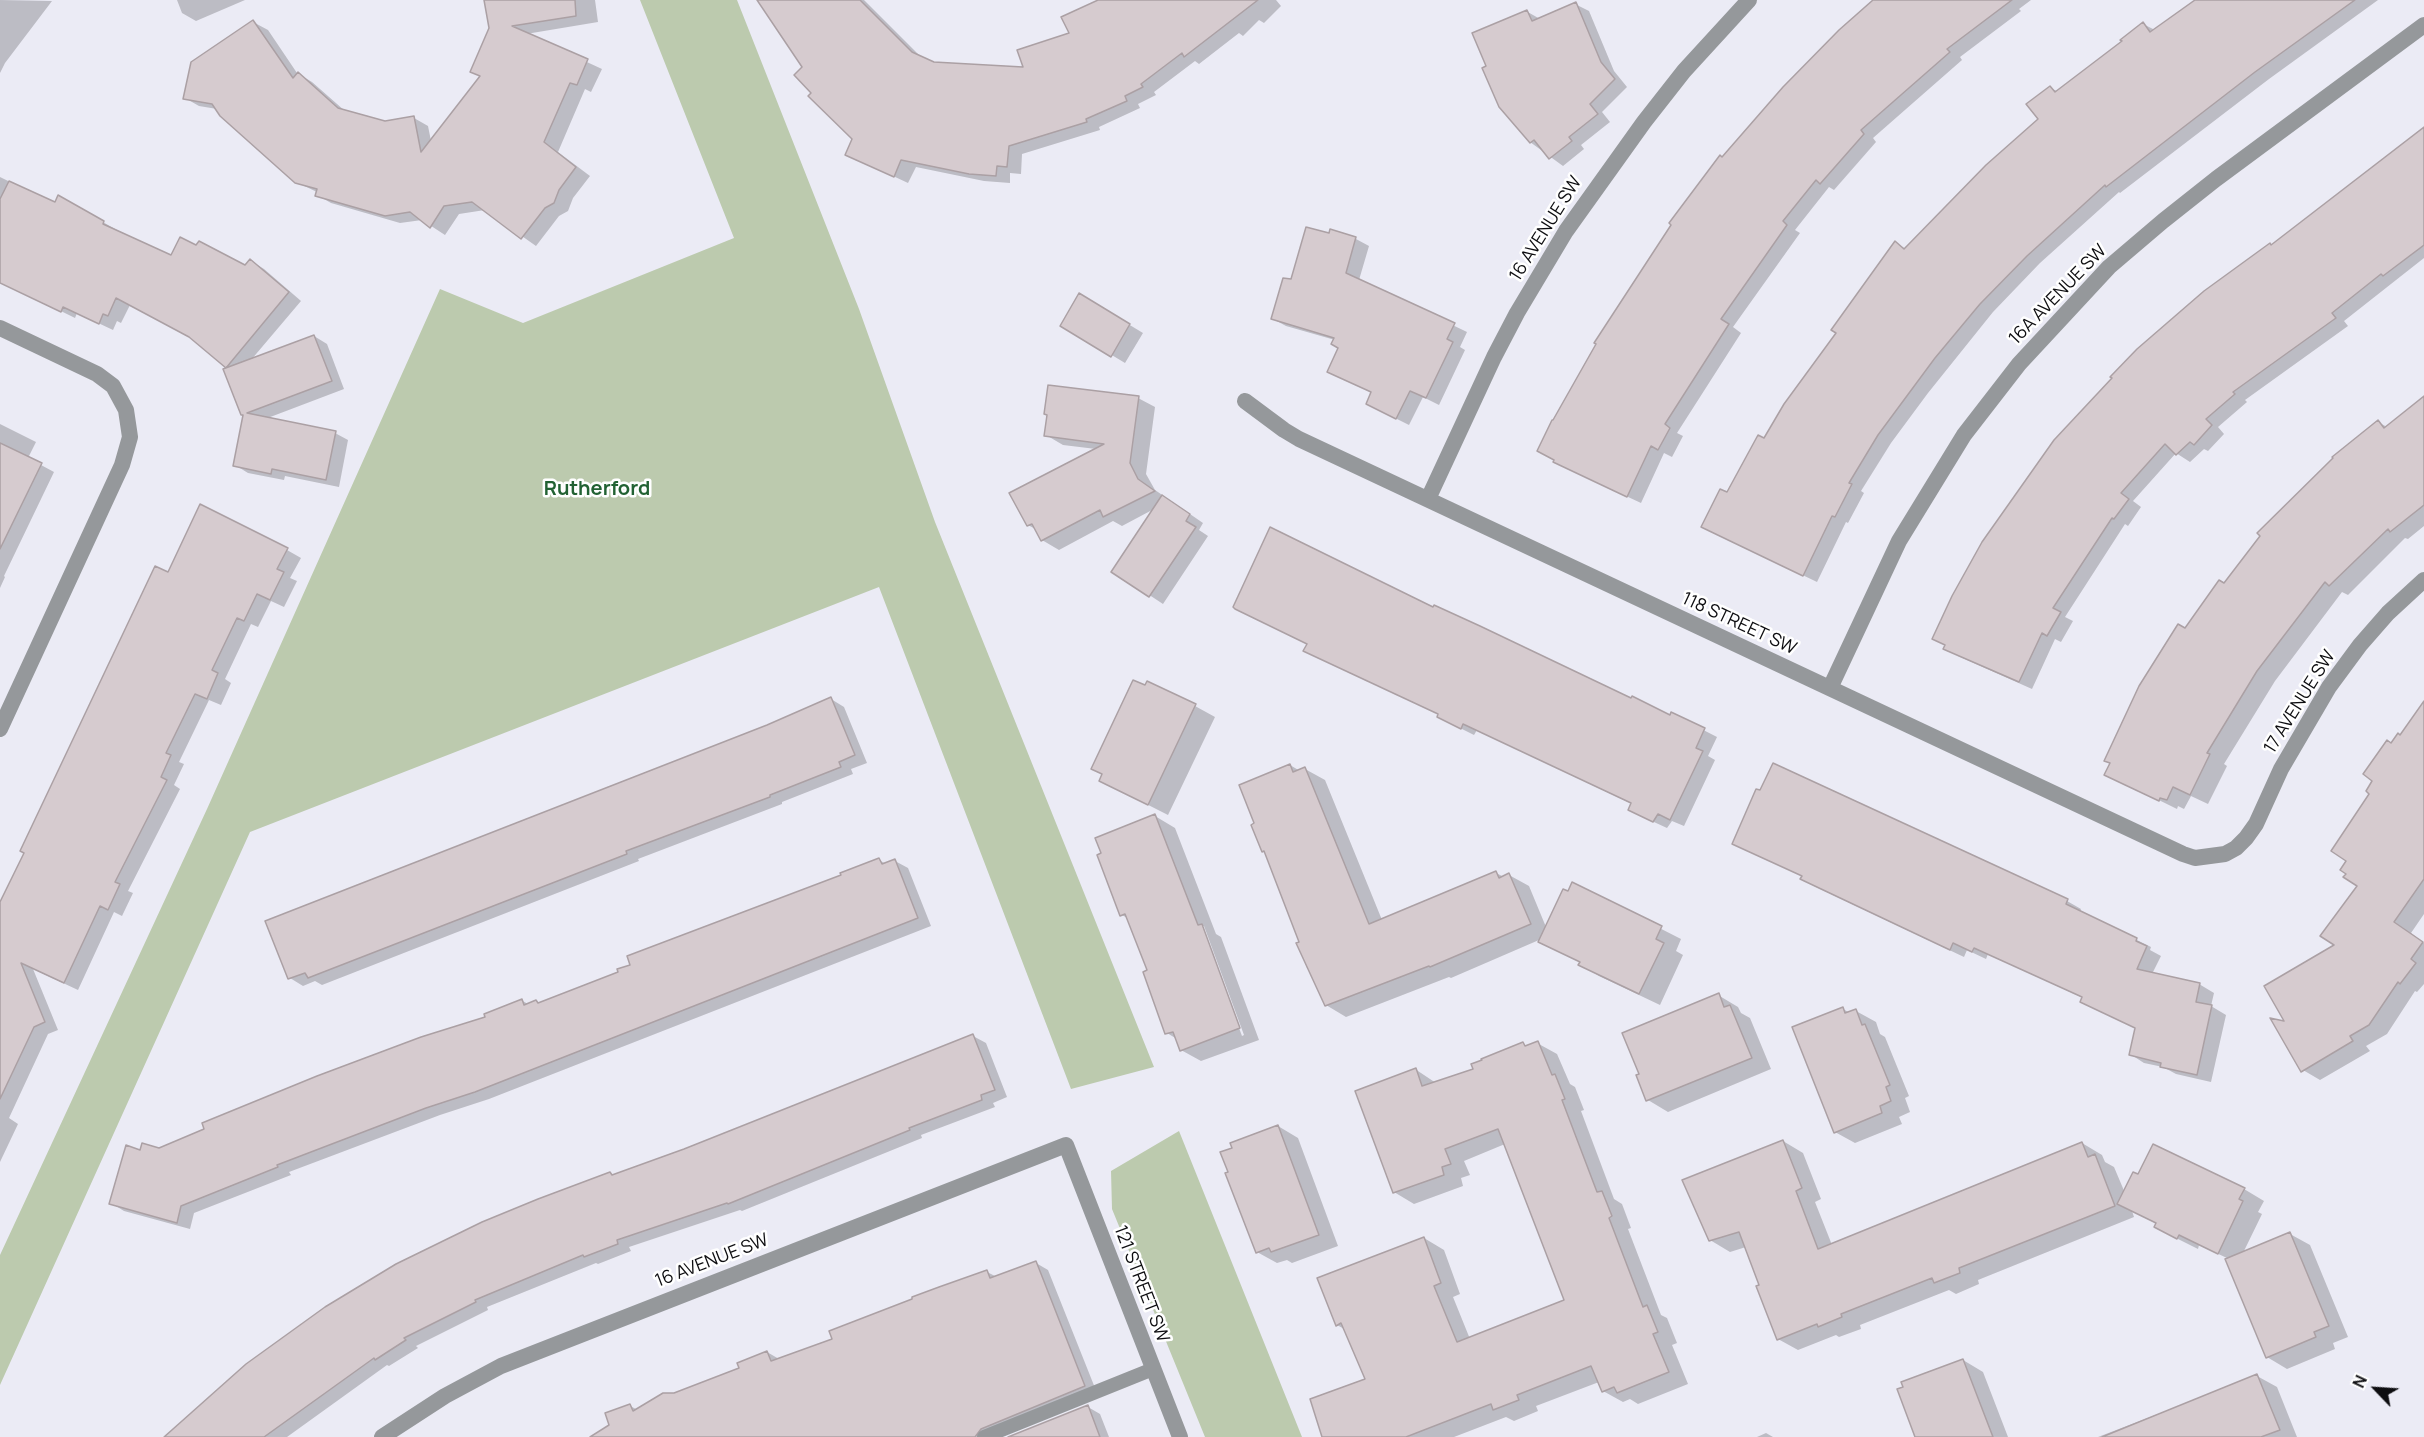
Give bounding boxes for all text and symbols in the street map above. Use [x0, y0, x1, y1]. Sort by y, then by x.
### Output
street label: 16 AVENUE SW [1505, 173, 1587, 285]
street label: 16A AVENUE SW [2005, 240, 2111, 350]
district label: Rutherford [544, 477, 650, 501]
street label: 118 STREET SW [1678, 588, 1800, 660]
street label: 17 AVENUE SW [2260, 647, 2340, 757]
street label: 121 STREET SW [1109, 1222, 1173, 1346]
street label: 16 AVENUE SW [652, 1230, 772, 1292]
north arrow [2346, 1359, 2406, 1419]
text: N [2347, 1372, 2372, 1391]

